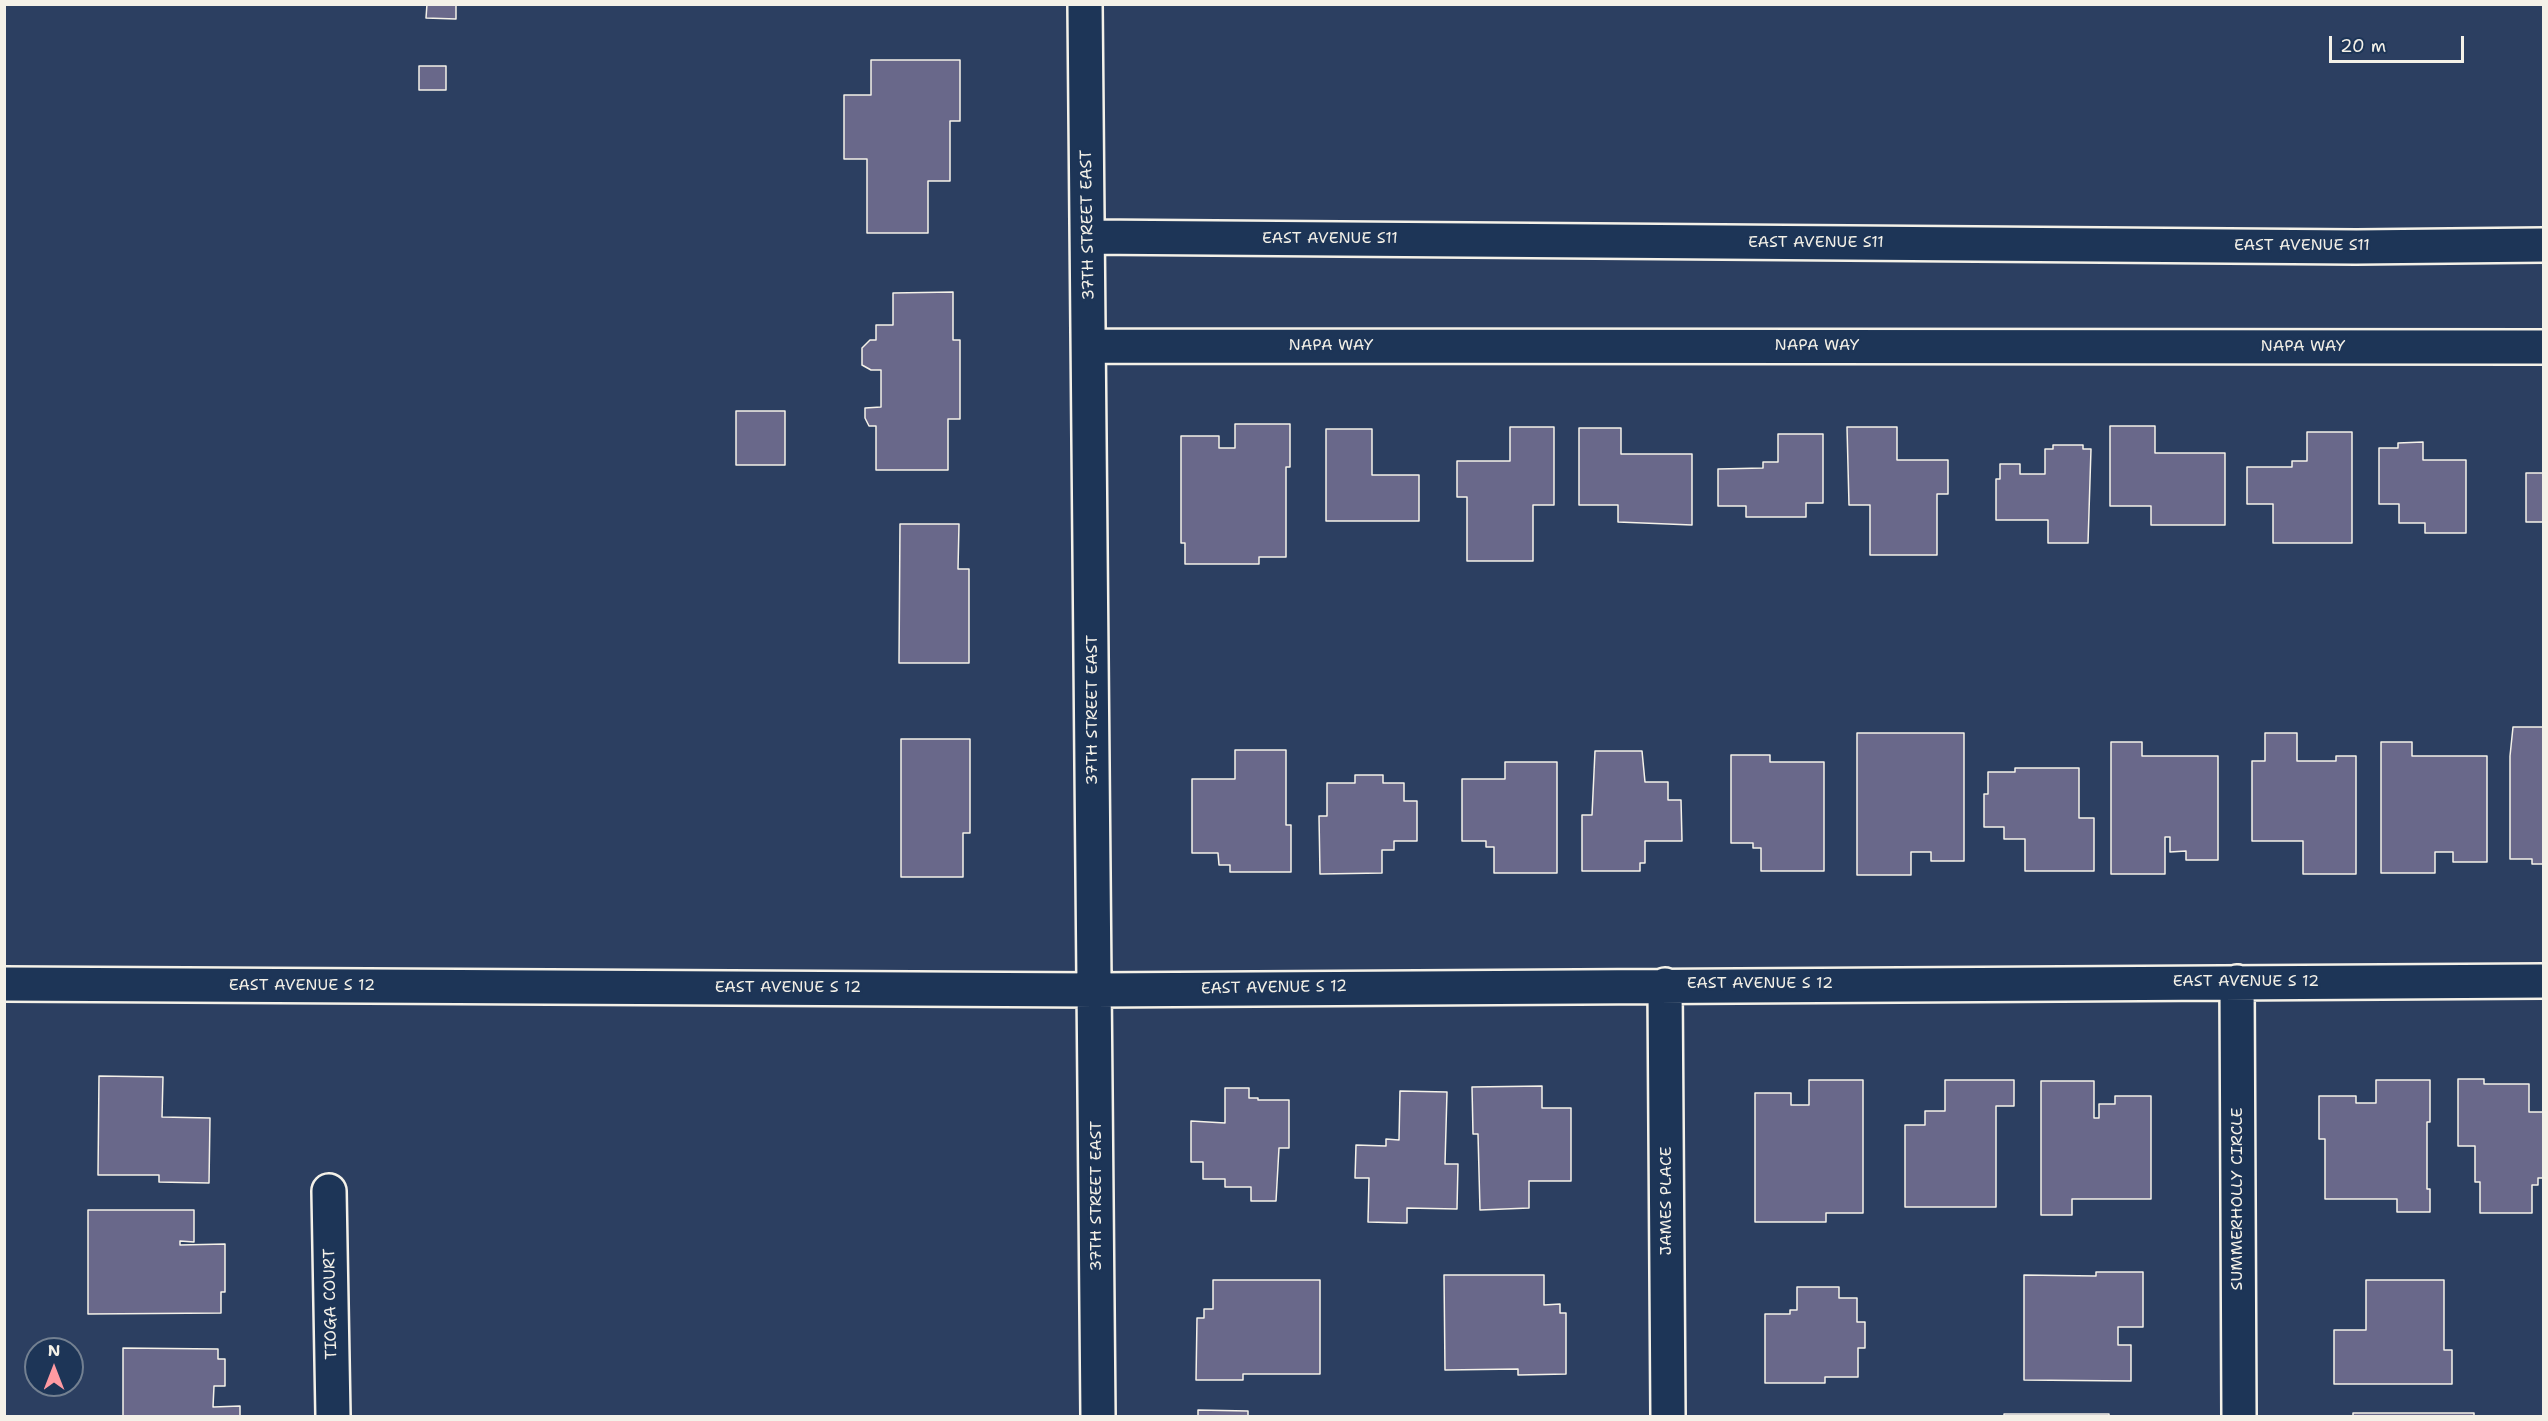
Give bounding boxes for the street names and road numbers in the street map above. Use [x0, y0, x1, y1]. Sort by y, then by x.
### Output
street label: 37TH STREET EAST [1077, 150, 1099, 300]
street label: EAST AVENUE S11 [1262, 229, 1398, 249]
street label: EAST AVENUE S11 [1748, 233, 1884, 253]
street label: EAST AVENUE S11 [2234, 236, 2370, 256]
street label: NAPA WAY [1289, 336, 1373, 356]
street label: NAPA WAY [1775, 336, 1859, 356]
street label: NAPA WAY [2261, 337, 2345, 357]
street label: 37TH STREET EAST [1083, 635, 1103, 785]
street label: EAST AVENUE S 12 [2173, 972, 2319, 992]
street label: EAST AVENUE S 12 [1687, 974, 1833, 994]
street label: EAST AVENUE S 12 [229, 976, 375, 996]
street label: EAST AVENUE S 12 [1201, 977, 1347, 999]
street label: EAST AVENUE S 12 [715, 978, 861, 998]
street label: SUMMERHOLLY CIRCLE [2228, 1108, 2248, 1290]
street label: 37TH STREET EAST [1087, 1121, 1107, 1271]
street label: JAMES PLACE [1657, 1146, 1677, 1256]
street label: TIOGA COURT [320, 1248, 342, 1360]

